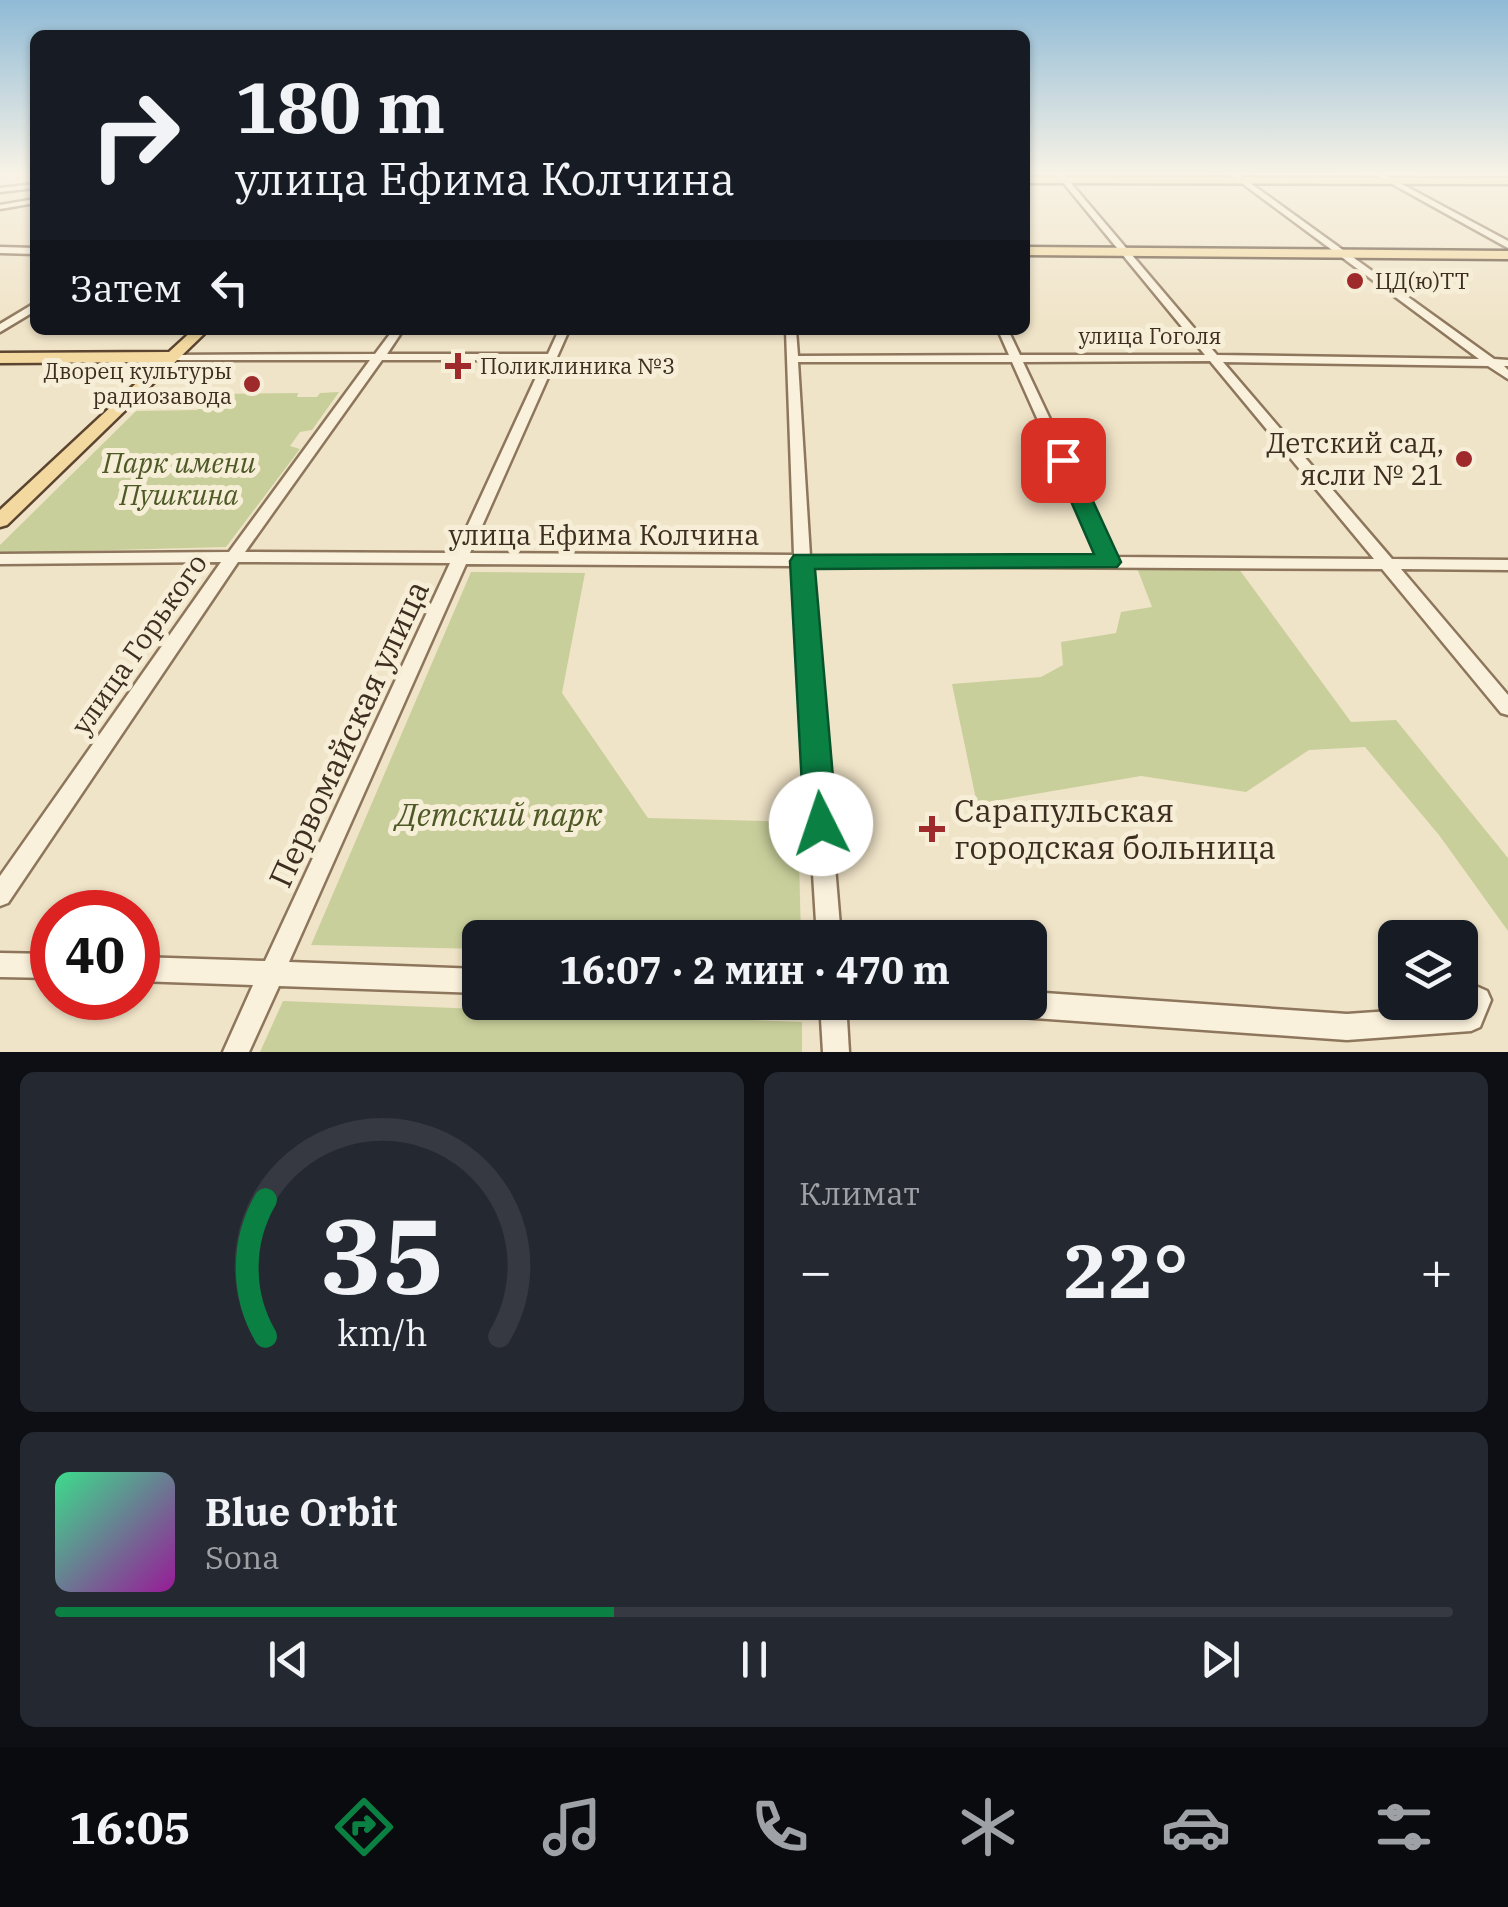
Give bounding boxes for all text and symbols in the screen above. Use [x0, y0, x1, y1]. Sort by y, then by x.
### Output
text: 180 m [235, 61, 445, 152]
icon: right [70, 70, 200, 200]
text: улица Ефима Колчина [235, 149, 735, 207]
icon: left [202, 260, 257, 315]
text: Затем [70, 263, 182, 312]
place label: ЦД(ю)ТТ [1375, 266, 1469, 295]
marker: ЦД(ю)ТТ [1344, 270, 1366, 292]
street label: улица Гоголя [1078, 321, 1222, 350]
place label: Поликлиника №3 [480, 351, 675, 380]
marker: Поликлиника №3 [445, 353, 471, 379]
place label: Дворец культуры радиозавода [44, 356, 232, 410]
marker: Дворец культуры радиозавода [241, 373, 263, 395]
pin [1021, 418, 1106, 503]
place label: Детский сад, ясли № 21 [1266, 424, 1444, 493]
icon: arrive [1036, 433, 1091, 488]
park label: Парк имени Пушкина [101, 444, 256, 513]
marker: Детский сад, ясли № 21 [1453, 448, 1475, 470]
street label: улица Ефима Колчина [448, 516, 760, 553]
street label: улица Горького [62, 546, 215, 742]
street label: Первомайская улица [258, 573, 438, 894]
position arrow [769, 772, 873, 876]
place label: Сарапульская городская больница [954, 789, 1276, 868]
park label: Детский парк [393, 793, 603, 835]
marker: Сарапульская городская больница [919, 816, 945, 842]
speed limit sign: 40 [30, 890, 160, 1020]
map controls [1378, 920, 1478, 1020]
button: layers [1378, 920, 1478, 1020]
text: 16:07 · 2 мин · 470 m [559, 945, 950, 994]
text: Климат [799, 1172, 920, 1214]
text: 35 [320, 1187, 444, 1323]
text: 22° [1063, 1221, 1189, 1319]
text: − [799, 1235, 832, 1306]
text: + [1420, 1235, 1453, 1306]
text: km/h [337, 1309, 427, 1356]
text: Blue Orbit [205, 1487, 397, 1536]
text: Sona [205, 1536, 280, 1578]
icon: previous [261, 1632, 316, 1687]
icon: pause [727, 1632, 782, 1687]
icon: next [1193, 1632, 1248, 1687]
icon: directions [329, 1792, 399, 1862]
icon: music [537, 1792, 607, 1862]
icon: phone [745, 1792, 815, 1862]
icon: climate [953, 1792, 1023, 1862]
icon: car [1161, 1792, 1231, 1862]
icon: filters [1369, 1792, 1439, 1862]
text: 16:05 [69, 1798, 191, 1856]

